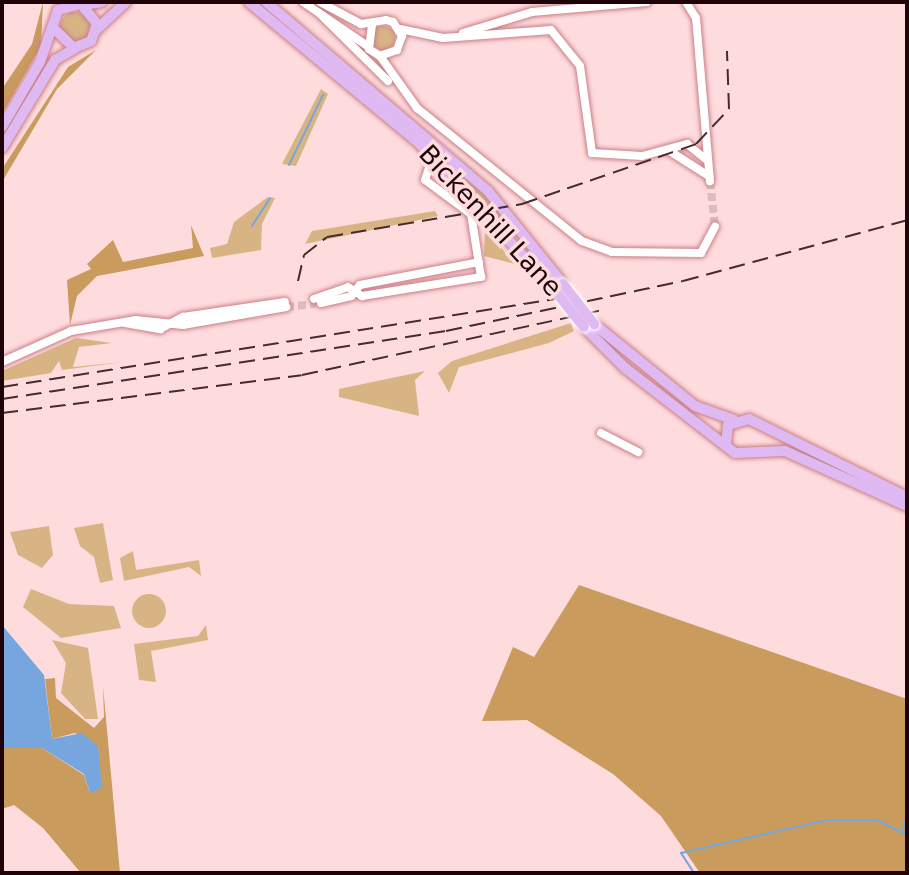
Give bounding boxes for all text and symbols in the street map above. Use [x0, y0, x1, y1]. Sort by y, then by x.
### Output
street label: Bickenhill Lane [412, 139, 568, 303]

